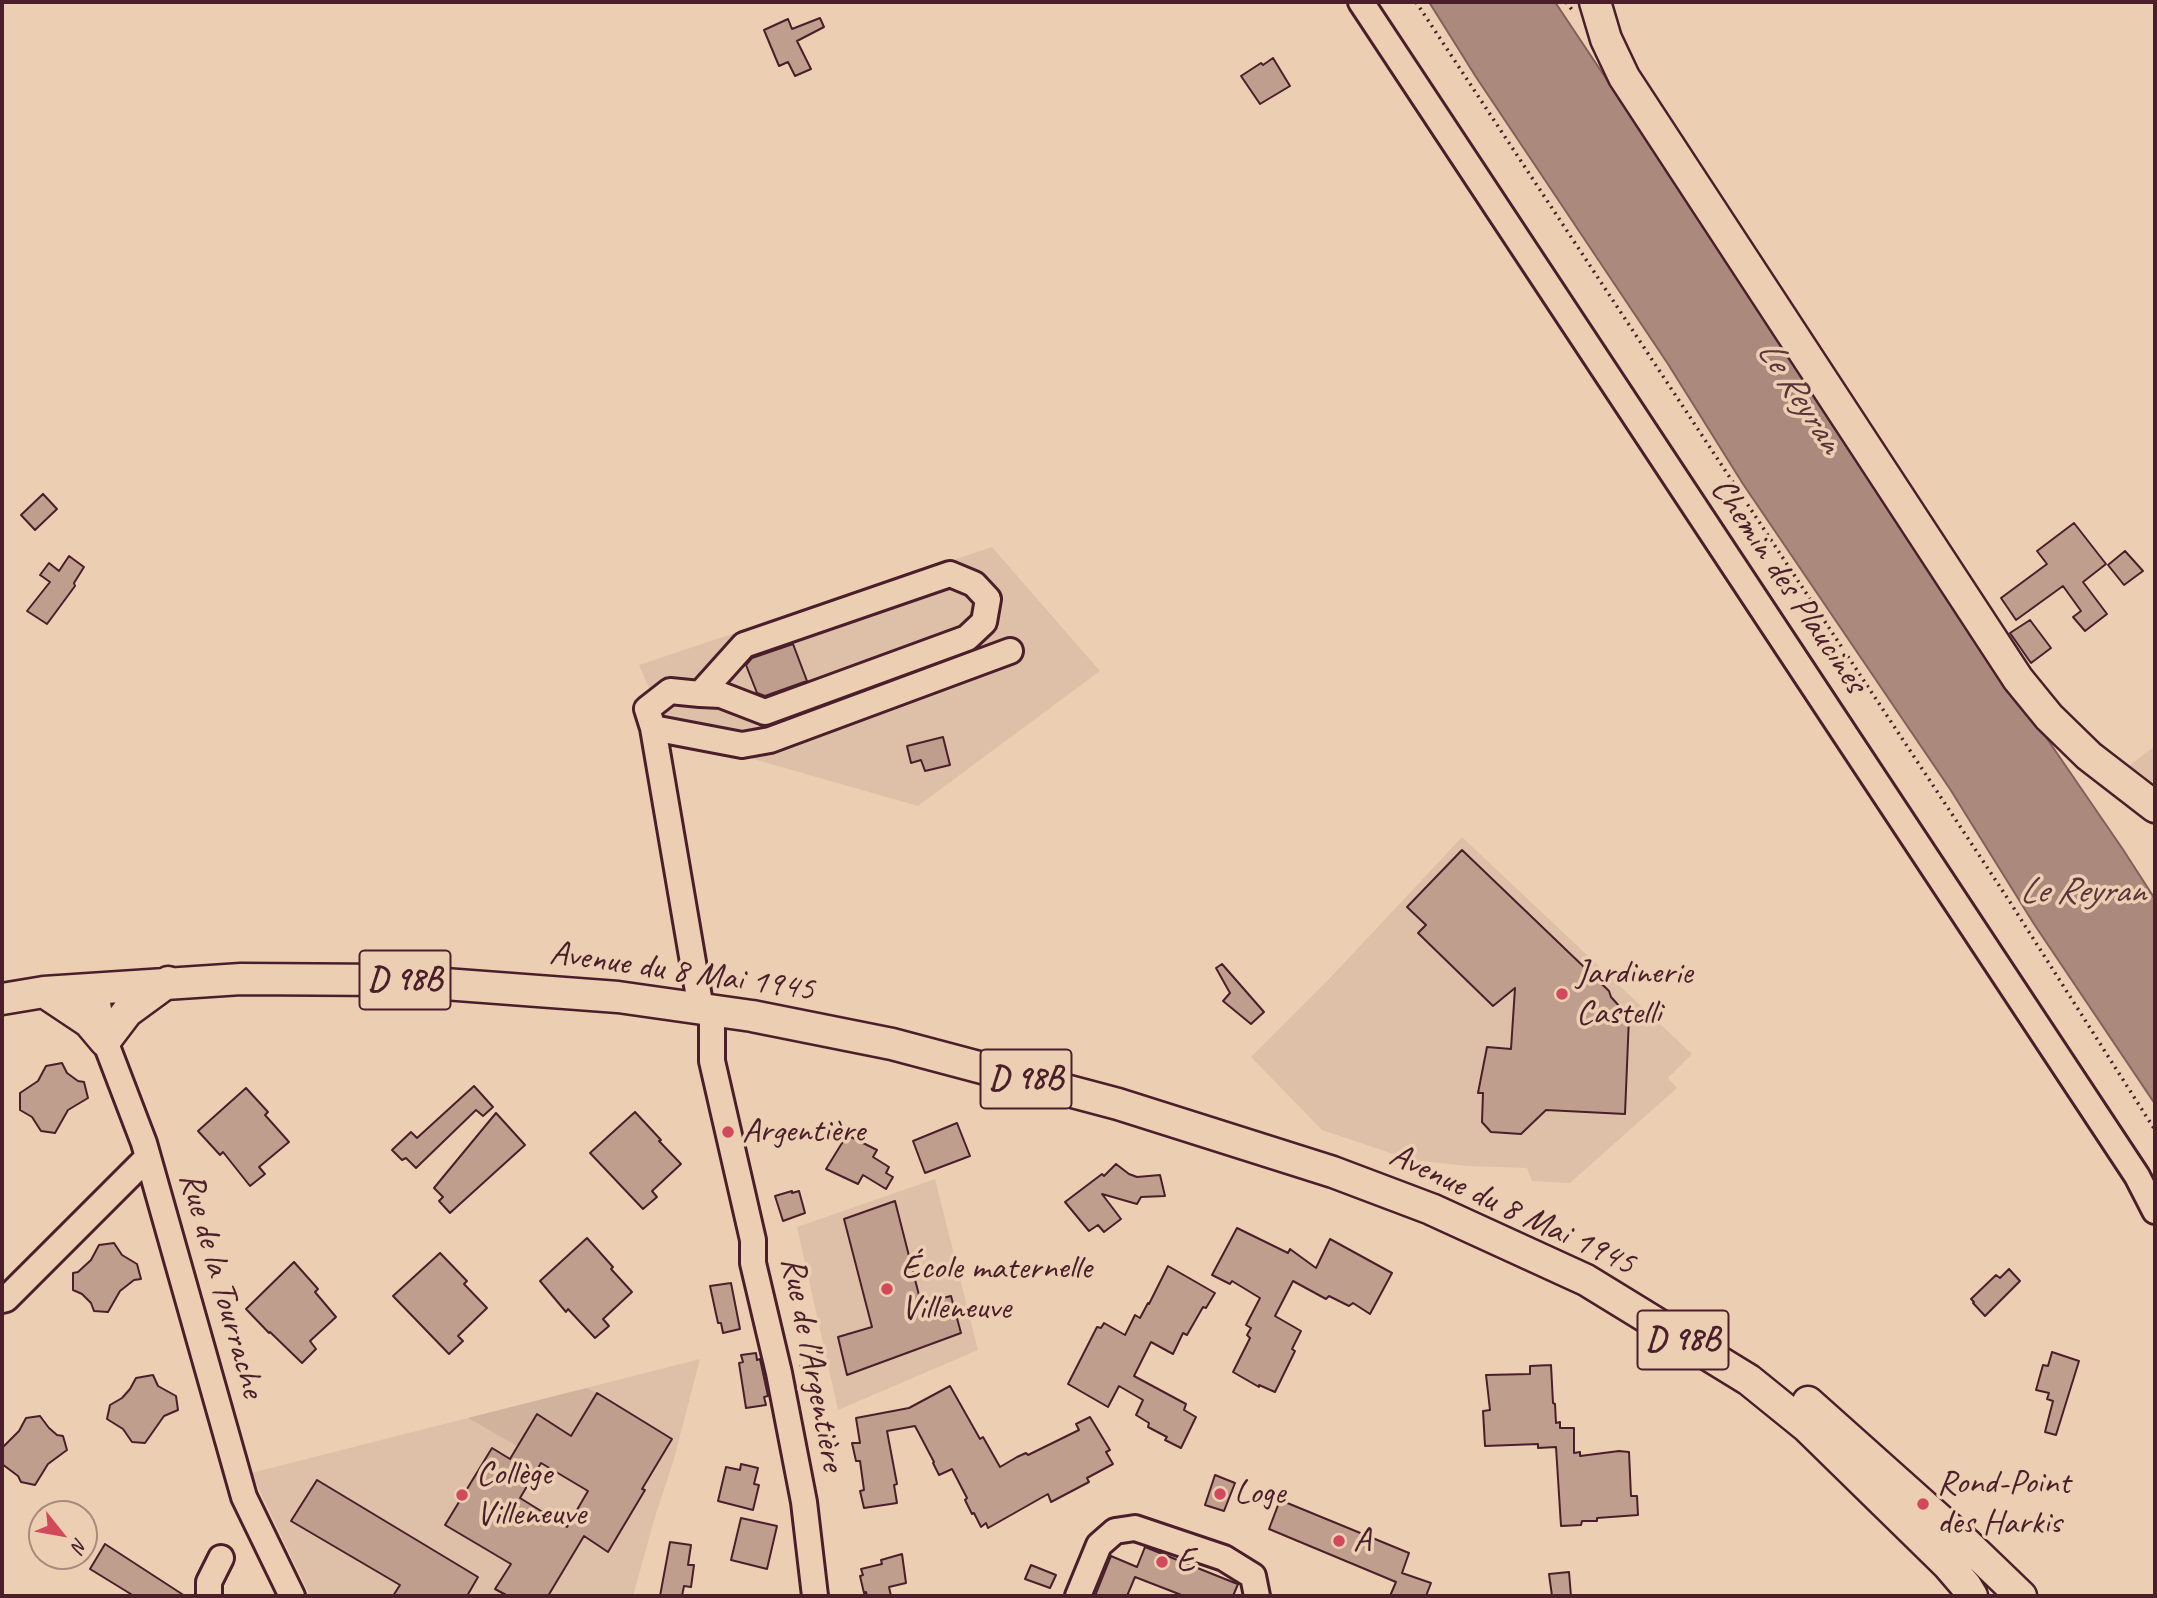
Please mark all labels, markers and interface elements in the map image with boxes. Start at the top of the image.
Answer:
water label: Le Reyran [1746,332,1852,462]
street label: Chemin des Plaucines [1701,470,1875,702]
water label: Le Reyran [2019,870,2145,914]
street label: Avenue du 8 Mai 1945 [547,933,817,1011]
road number: D 98B [360,950,450,1010]
place label: Jardinerie Castelli [1576,953,1692,1035]
marker: Jardinerie Castelli [1554,986,1570,1002]
road number: D 98B [981,1050,1072,1108]
place label: Argentière [742,1111,865,1153]
marker: Argentière [720,1124,736,1140]
street label: Avenue du 8 Mai 1945 [1382,1135,1642,1285]
street label: Rue de la Tourrache [169,1168,273,1402]
place label: École maternelle Villeneuve [901,1248,1092,1330]
street label: Rue de l'Argentière [771,1253,853,1475]
marker: École maternelle Villeneuve [879,1281,895,1297]
road number: D 98B [1638,1310,1728,1370]
place label: Collège Villeneuve [476,1454,586,1536]
place label: Rond-Point des Harkis [1937,1463,2070,1545]
place label: Loge [1234,1473,1285,1515]
marker: Loge [1212,1486,1228,1502]
marker: Collège Villeneuve [454,1487,470,1503]
marker: Rond-Point des Harkis [1915,1496,1931,1512]
north arrow [28,1500,98,1570]
place label: A [1353,1520,1371,1562]
marker: A [1331,1533,1347,1549]
text: N [66,1534,93,1556]
place label: E [1176,1541,1195,1583]
marker: E [1154,1554,1170,1570]

